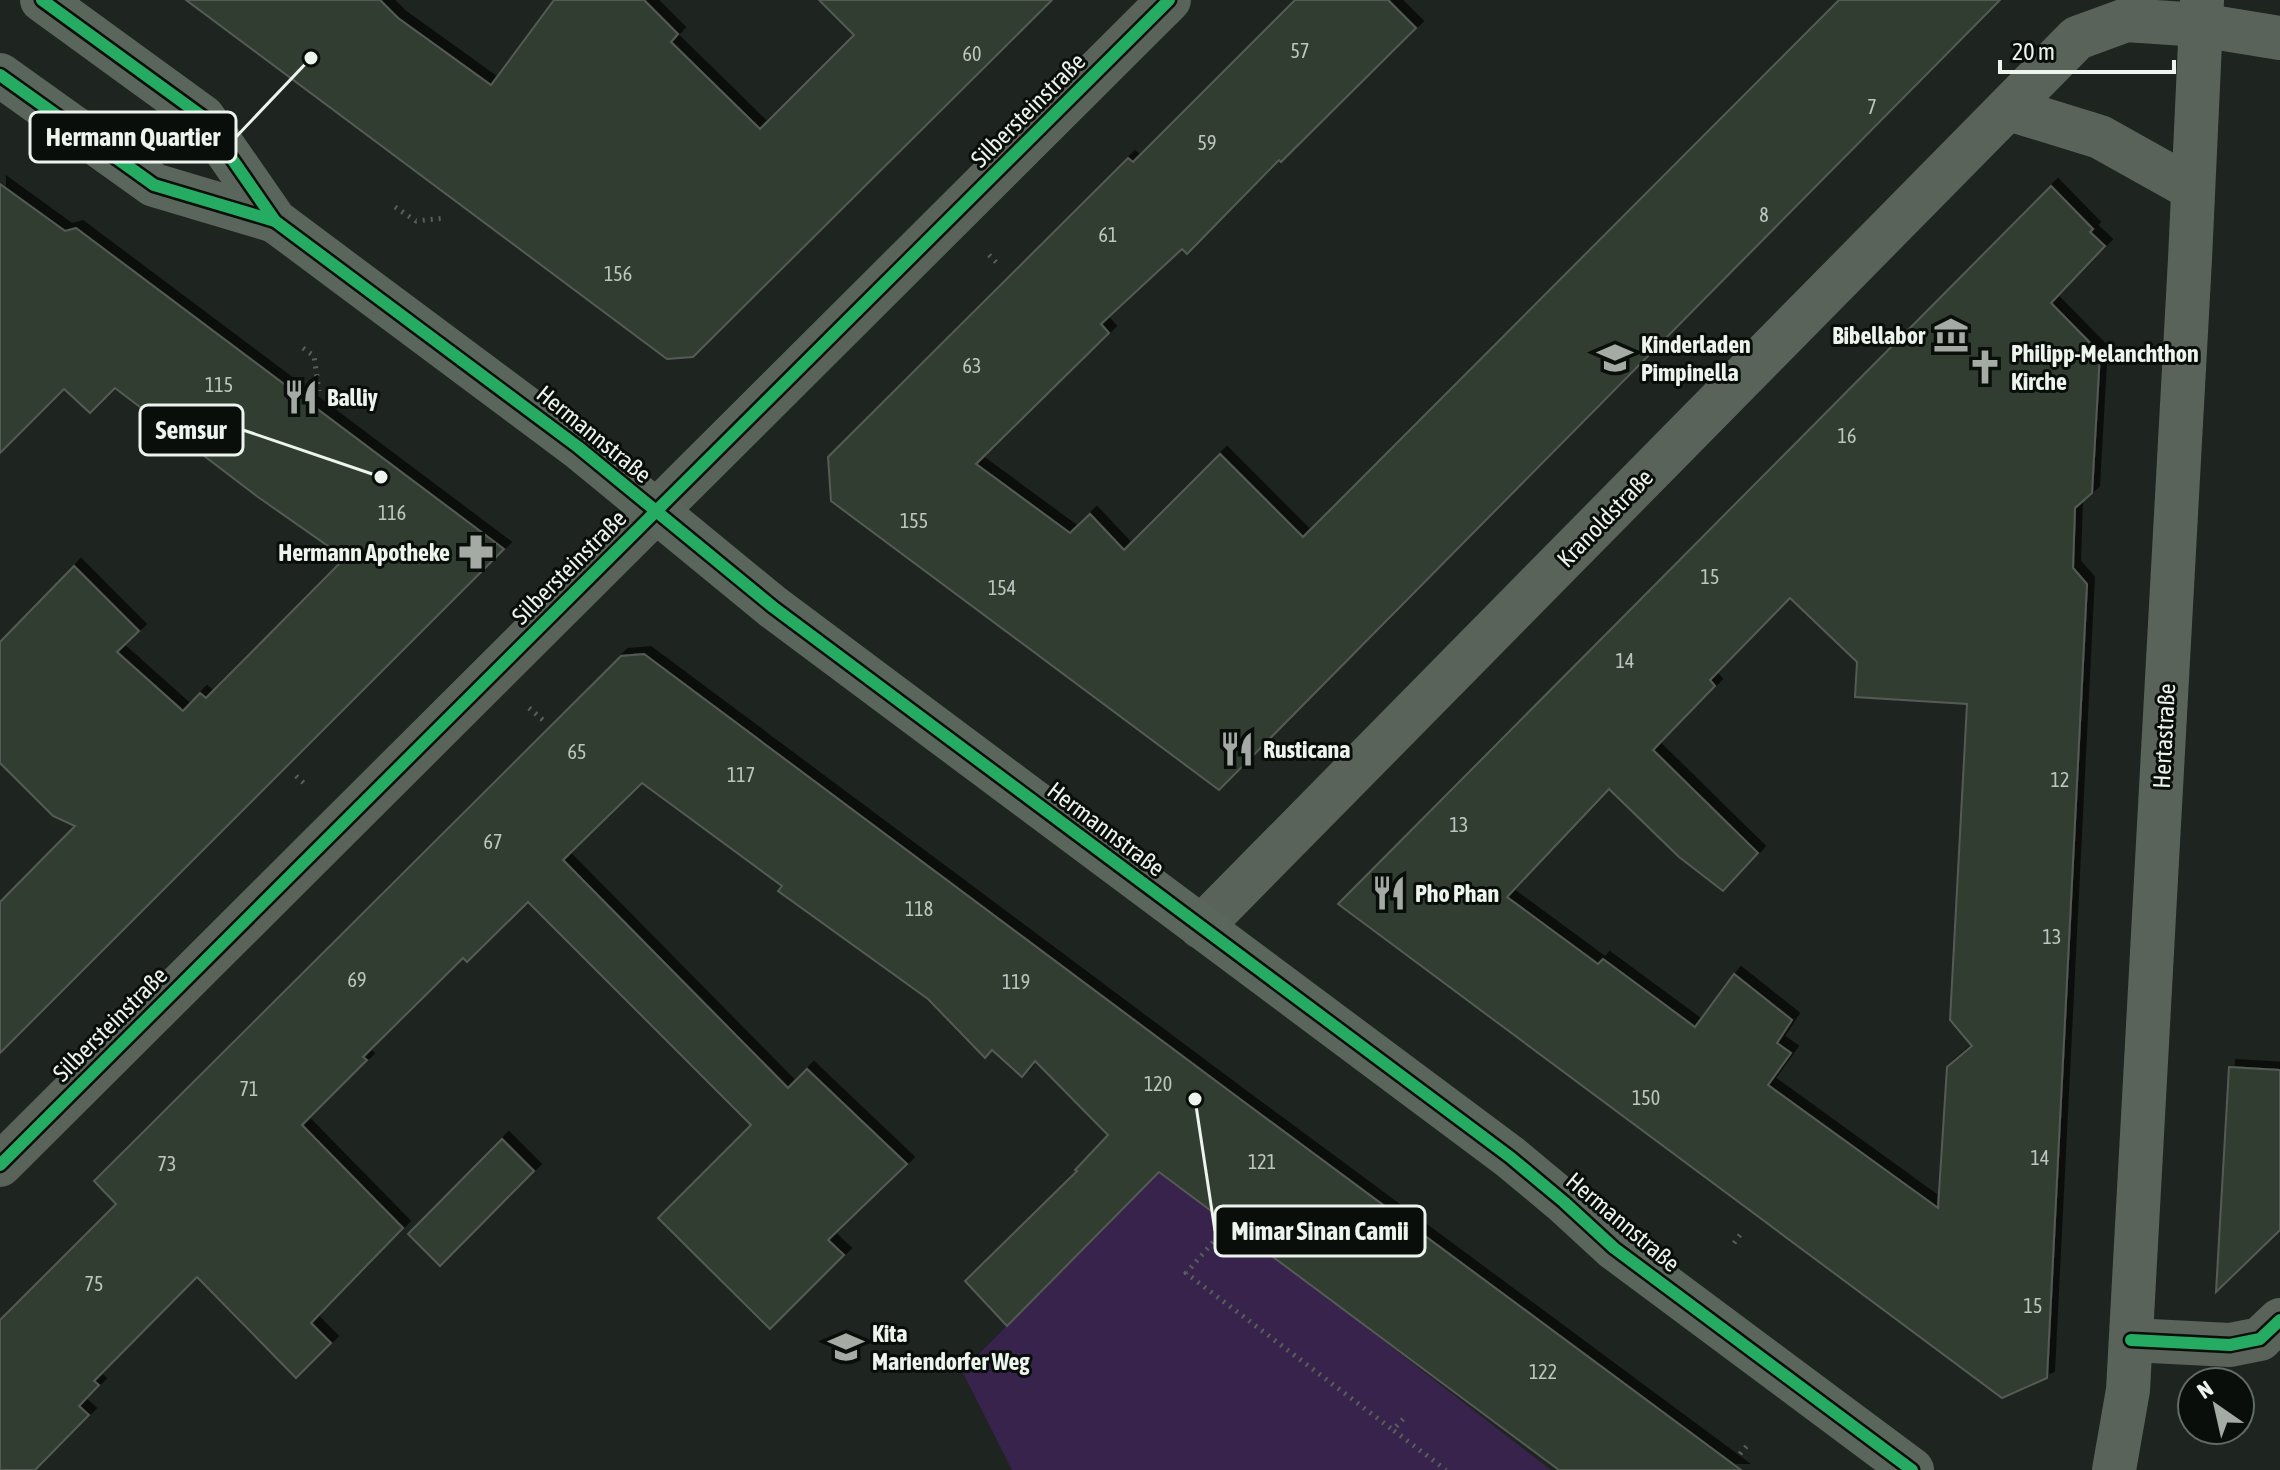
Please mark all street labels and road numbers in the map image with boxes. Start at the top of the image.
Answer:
street label: Silbersteinstraße [965,47,1091,173]
street label: Hermannstraße [532,380,656,488]
street label: Kranoldstraße [1552,464,1658,572]
street label: Silbersteinstraße [506,504,632,630]
street label: Hertastraße [2148,683,2180,789]
street label: Hermannstraße [1042,776,1170,882]
street label: Silbersteinstraße [47,961,173,1087]
street label: Hermannstraße [1561,1167,1685,1277]

